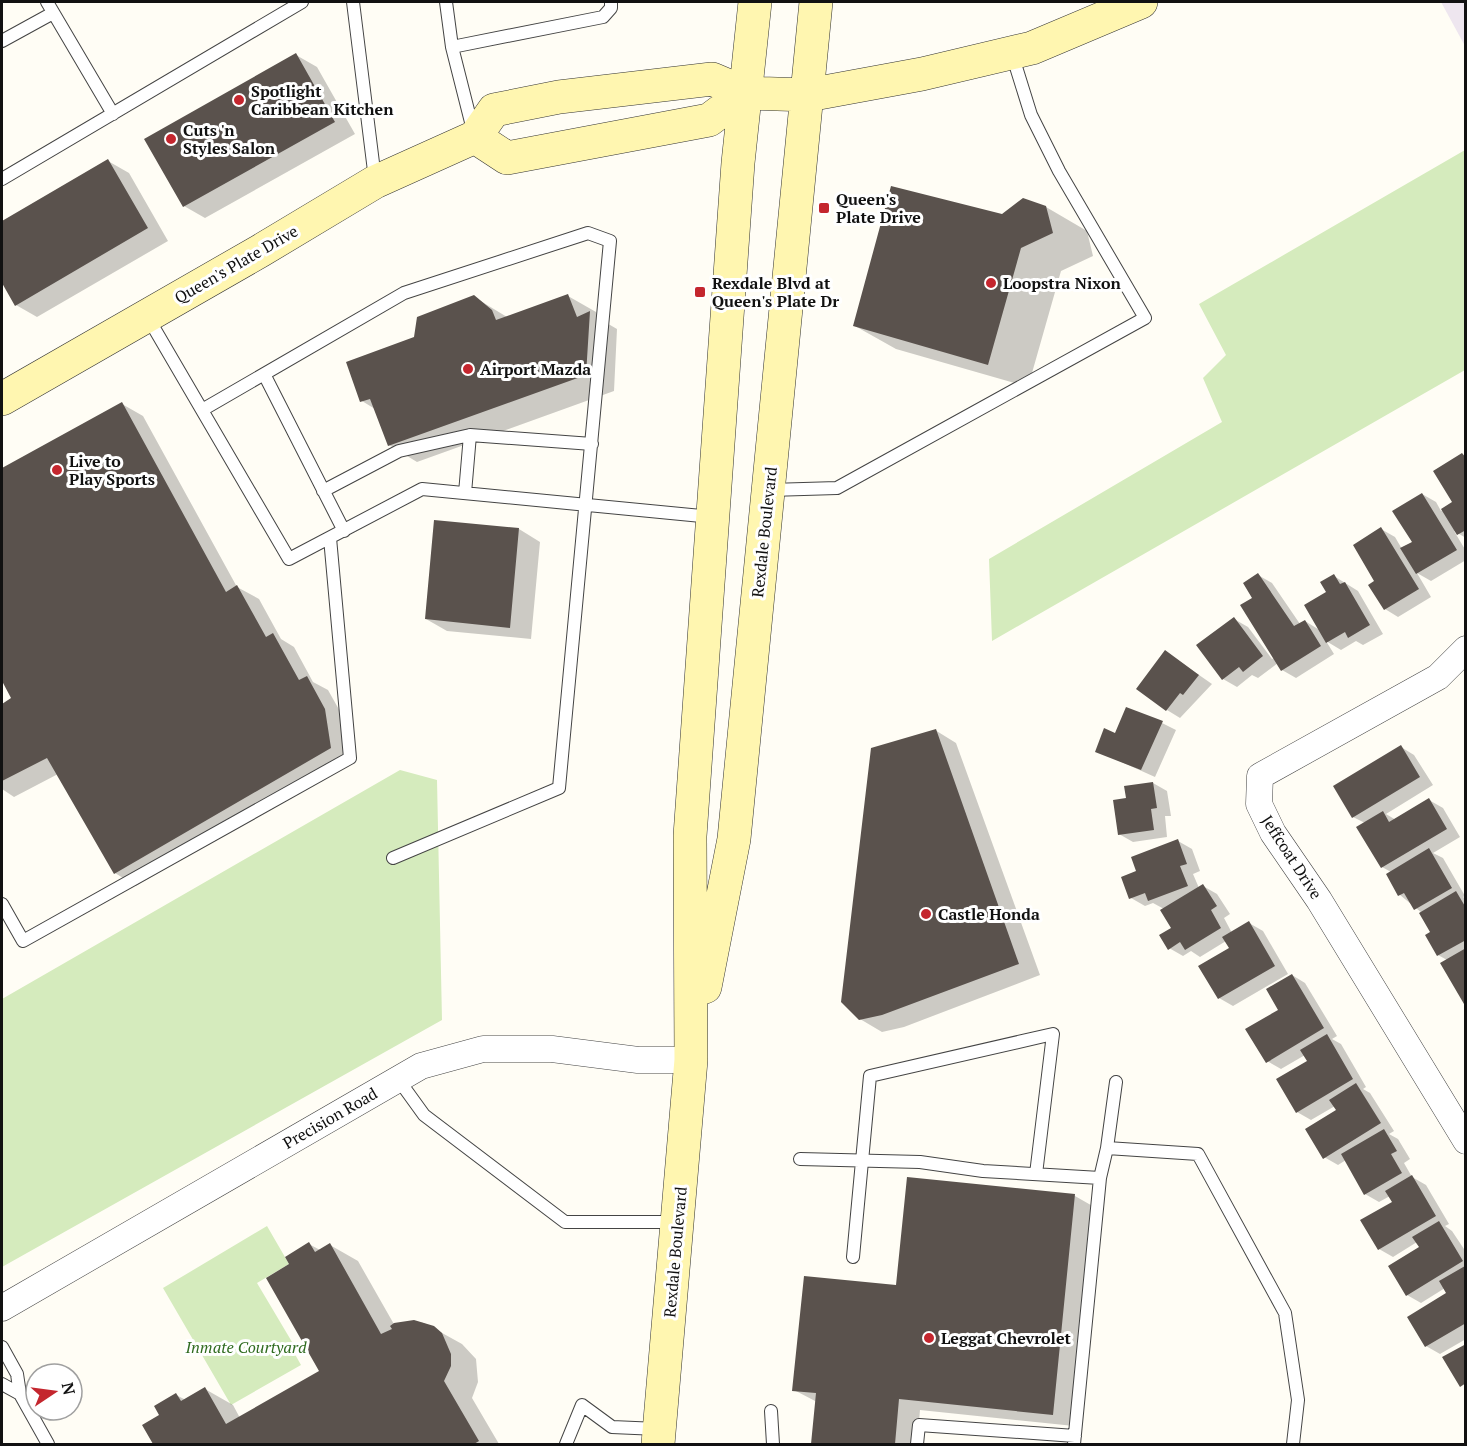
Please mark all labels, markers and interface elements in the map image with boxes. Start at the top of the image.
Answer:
place label: Spotlight Caribbean Kitchen [251,80,394,120]
marker: Spotlight Caribbean Kitchen [232,93,246,107]
place label: Cuts 'n Styles Salon [183,119,276,159]
marker: Cuts 'n Styles Salon [164,132,178,146]
place label: Queen's Plate Drive [836,188,921,228]
marker: Queen's Plate Drive [817,201,831,215]
street label: Queen's Plate Drive [170,220,302,308]
place label: Rexdale Blvd at Queen's Plate Dr [712,272,839,312]
place label: Loopstra Nixon [1003,272,1121,294]
marker: Loopstra Nixon [984,276,998,290]
marker: Rexdale Blvd at Queen's Plate Dr [693,285,707,299]
place label: Airport Mazda [480,358,591,380]
marker: Airport Mazda [461,362,475,376]
place label: Live to Play Sports [69,450,155,490]
marker: Live to Play Sports [50,463,64,477]
street label: Rexdale Boulevard [746,465,782,598]
street label: Jeffcoat Drive [1257,811,1327,903]
place label: Castle Honda [938,903,1040,925]
marker: Castle Honda [919,907,933,921]
street label: Precision Road [279,1082,381,1154]
street label: Rexdale Boulevard [658,1186,692,1318]
place label: Leggat Chevrolet [941,1327,1072,1349]
marker: Leggat Chevrolet [922,1331,936,1345]
park label: Inmate Courtyard [185,1336,307,1358]
north arrow [24,1362,84,1422]
text: N [57,1380,81,1397]

